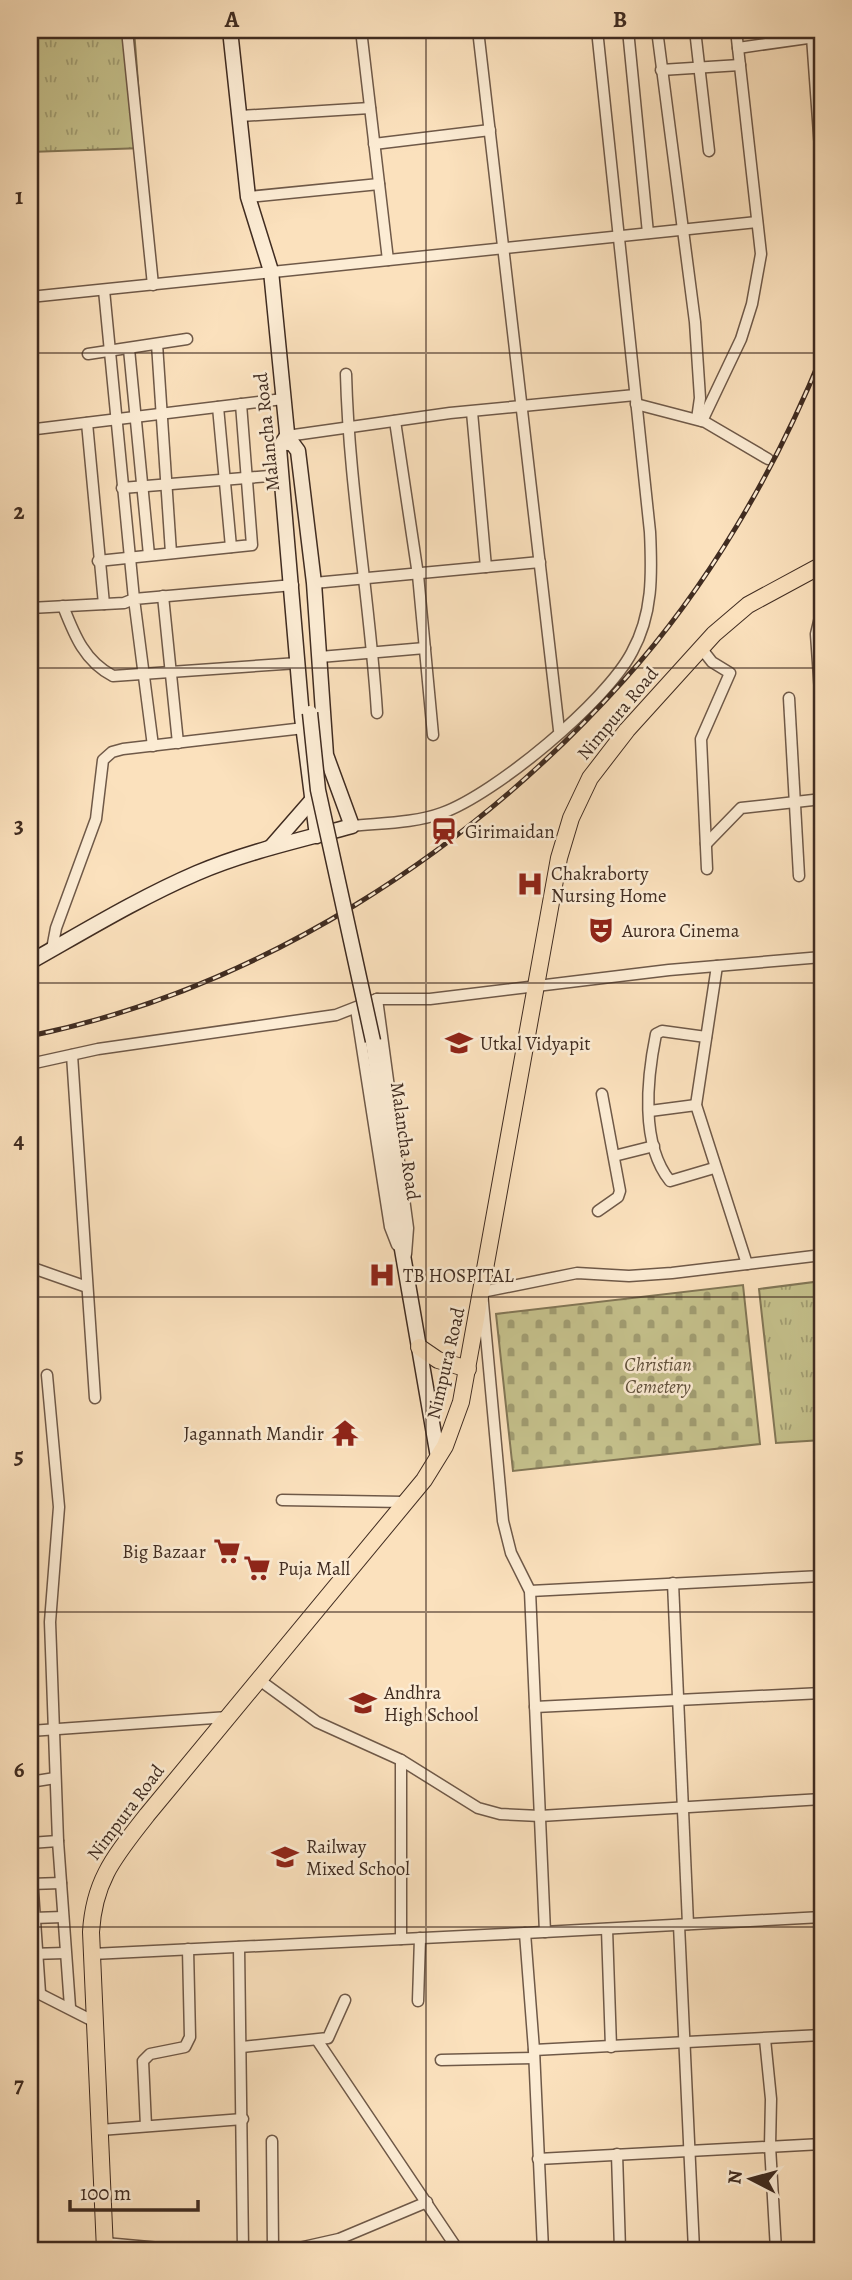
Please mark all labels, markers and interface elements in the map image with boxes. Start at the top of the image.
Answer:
text: A [224,4,240,35]
text: B [613,4,627,35]
text: 1 [15,181,23,212]
street label: Malancha Road [248,371,286,492]
text: 2 [13,496,25,527]
street label: Nimpura Road [571,661,665,766]
text: 3 [14,810,24,841]
station icon: Girimaidan [429,816,459,846]
place label: Girimaidan [465,819,555,845]
place label: Chakraborty Nursing Home [551,861,667,909]
hospital icon: Chakraborty Nursing Home [515,869,545,899]
theatre icon: Aurora Cinema [586,915,616,945]
place label: Aurora Cinema [621,918,740,944]
school or university icon: Utkal Vidyapit [444,1028,474,1058]
place label: Utkal Vidyapit [480,1031,591,1057]
street label: Malancha Road [384,1080,426,1203]
text: 4 [14,1125,25,1156]
hospital icon: TB HOSPITAL [367,1260,397,1290]
place label: TB HOSPITAL [403,1263,514,1289]
street label: Nimpura Road [420,1304,472,1422]
park label: Christian Cemetery [624,1352,692,1400]
temple icon: Jagannath Mandir [330,1418,360,1448]
place label: Jagannath Mandir [184,1421,324,1447]
text: 5 [14,1440,24,1471]
supermarket icon: Big Bazaar [212,1536,242,1566]
place label: Big Bazaar [122,1539,206,1565]
supermarket icon: Puja Mall [242,1553,272,1583]
place label: Puja Mall [278,1556,351,1582]
place label: Andhra High School [383,1680,479,1728]
school or university icon: Andhra High School [348,1688,378,1718]
text: 6 [14,1754,25,1785]
street label: Nimpura Road [81,1759,171,1866]
place label: Railway Mixed School [306,1834,410,1882]
school or university icon: Railway Mixed School [270,1842,300,1872]
text: 7 [14,2069,24,2100]
north arrow [716,2144,786,2214]
scale bar [70,2168,198,2212]
text: N [721,2169,749,2186]
text: 100 m [80,2179,131,2207]

